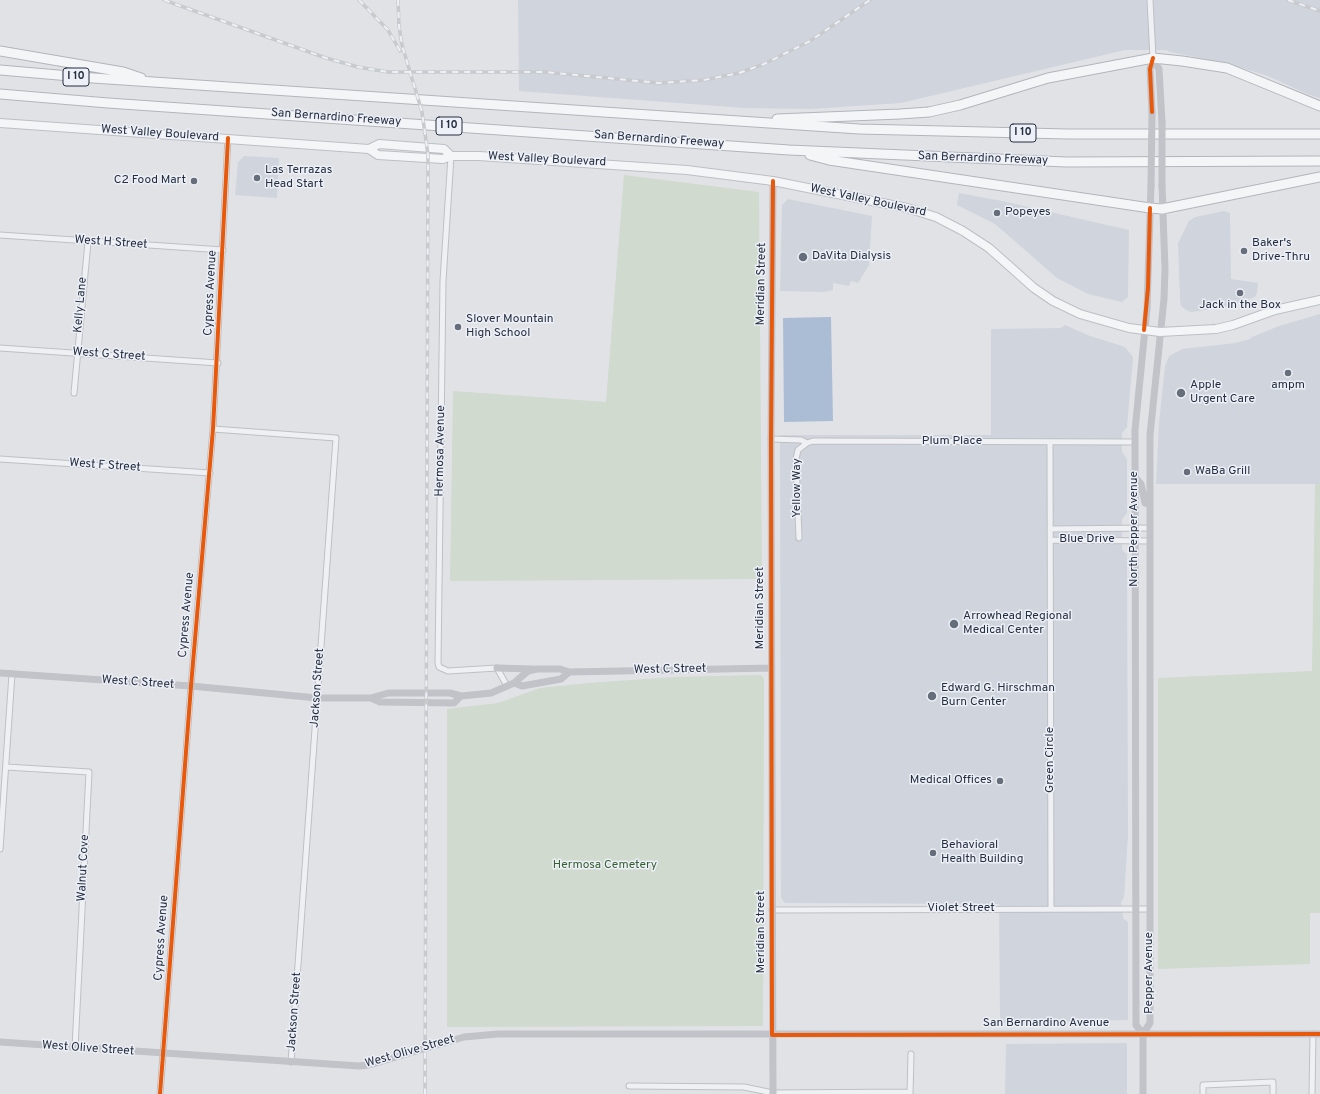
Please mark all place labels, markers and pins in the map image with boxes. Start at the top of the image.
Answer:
place label: Las Terrazas Head Start [265,164,332,192]
marker: Las Terrazas Head Start [252,173,262,183]
place label: C2 Food Mart [114,174,186,188]
marker: C2 Food Mart [189,176,199,186]
place label: Popeyes [1005,206,1051,220]
marker: Popeyes [992,208,1002,218]
place label: Baker's Drive-Thru [1252,237,1310,265]
marker: Baker's Drive-Thru [1239,246,1249,256]
place label: DaVita Dialysis [812,250,891,264]
marker: DaVita Dialysis [797,251,809,263]
marker: Jack in the Box [1235,288,1245,298]
place label: Jack in the Box [1199,299,1281,313]
place label: Slover Mountain High School [466,313,553,341]
marker: Slover Mountain High School [453,322,463,332]
marker: ampm [1283,368,1293,378]
place label: Apple Urgent Care [1190,379,1255,407]
place label: ampm [1271,379,1305,393]
marker: Apple Urgent Care [1175,387,1187,399]
place label: WaBa Grill [1195,465,1250,479]
marker: WaBa Grill [1182,467,1192,477]
place label: Arrowhead Regional Medical Center [963,610,1072,638]
marker: Arrowhead Regional Medical Center [948,618,960,630]
place label: Edward G. Hirschman Burn Center [941,682,1055,710]
marker: Edward G. Hirschman Burn Center [926,690,938,702]
place label: Medical Offices [910,774,992,788]
marker: Medical Offices [995,776,1005,786]
place label: Behavioral Health Building [941,839,1023,867]
marker: Behavioral Health Building [928,848,938,858]

